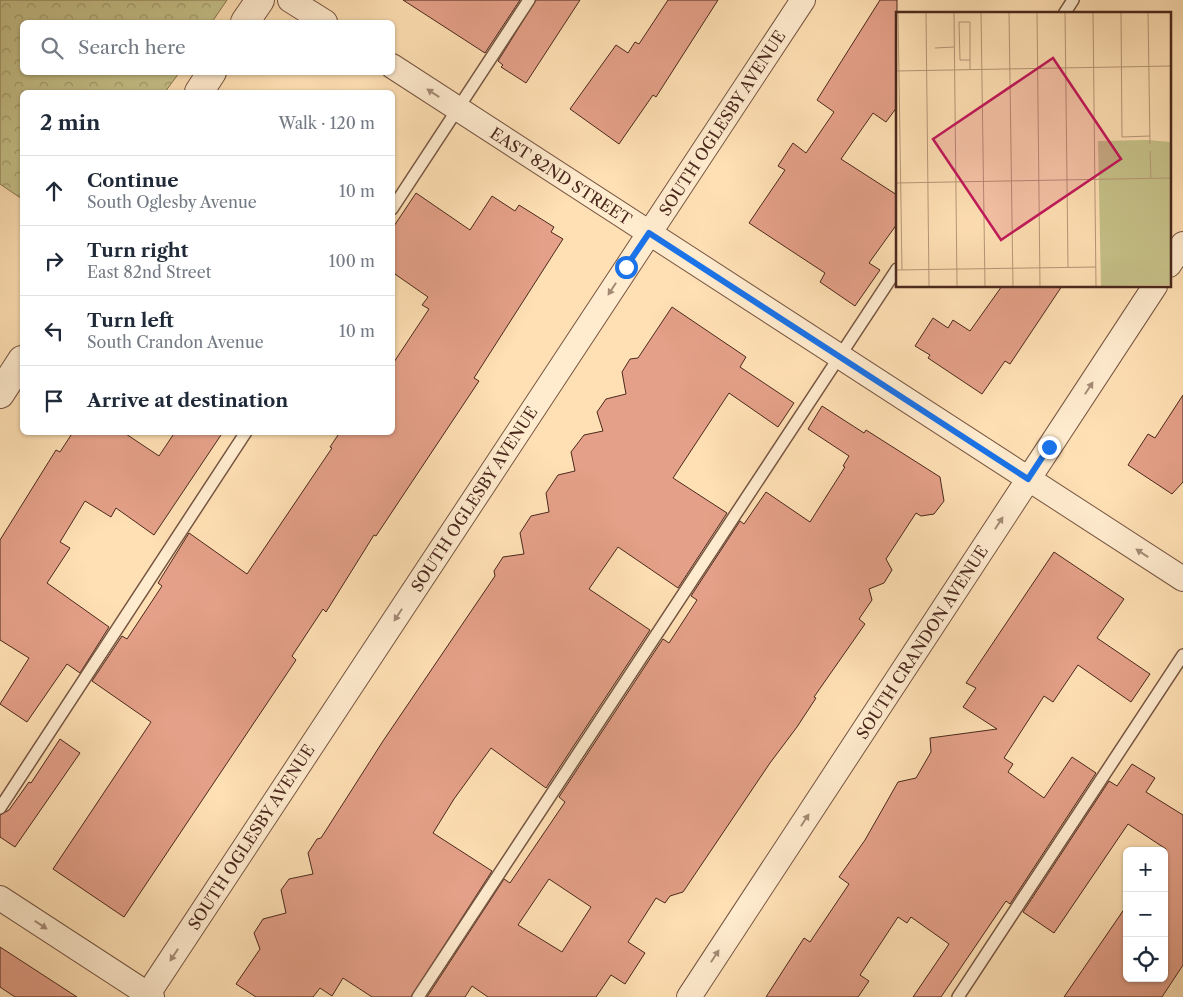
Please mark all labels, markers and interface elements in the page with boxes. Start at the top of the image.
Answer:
inset map [896,12,1170,288]
search box [20,20,395,75]
street label: SOUTH OGLESBY AVENUE [654,26,790,220]
icon: search [38,34,66,62]
text: Search here [78,36,186,59]
one-way arrow [427,88,440,97]
text: 2 min [40,110,100,135]
text: Walk · 120 m [279,113,375,133]
street label: EAST 82ND STREET [486,123,636,229]
text: Continue [87,169,179,192]
icon: ahead [40,177,68,205]
text: 10 m [339,181,375,201]
text: South Oglesby Avenue [87,192,257,212]
text: Turn right [87,239,188,262]
icon: right [40,247,68,275]
text: 100 m [329,251,375,271]
route start [615,256,638,279]
text: East 82nd Street [87,262,211,282]
one-way arrow [607,282,617,296]
text: Turn left [87,309,174,332]
icon: left [40,317,68,345]
text: 10 m [339,321,375,341]
text: South Crandon Avenue [87,332,264,352]
one-way arrow [1084,381,1093,394]
icon: arrive [40,387,68,415]
text: Arrive at destination [87,389,288,412]
street label: SOUTH OGLESBY AVENUE [406,402,542,596]
route end [1038,436,1061,459]
one-way arrow [994,517,1004,530]
street label: SOUTH CRANDON AVENUE [852,541,992,743]
one-way arrow [1135,548,1149,558]
one-way arrow [393,608,403,621]
street label: SOUTH OGLESBY AVENUE [183,740,319,934]
one-way arrow [800,814,809,827]
map controls [1123,847,1168,982]
button: + [1123,847,1168,892]
button: − [1123,892,1168,937]
one-way arrow [34,920,48,929]
button: locate [1123,937,1168,982]
one-way arrow [169,948,178,962]
one-way arrow [711,950,720,963]

